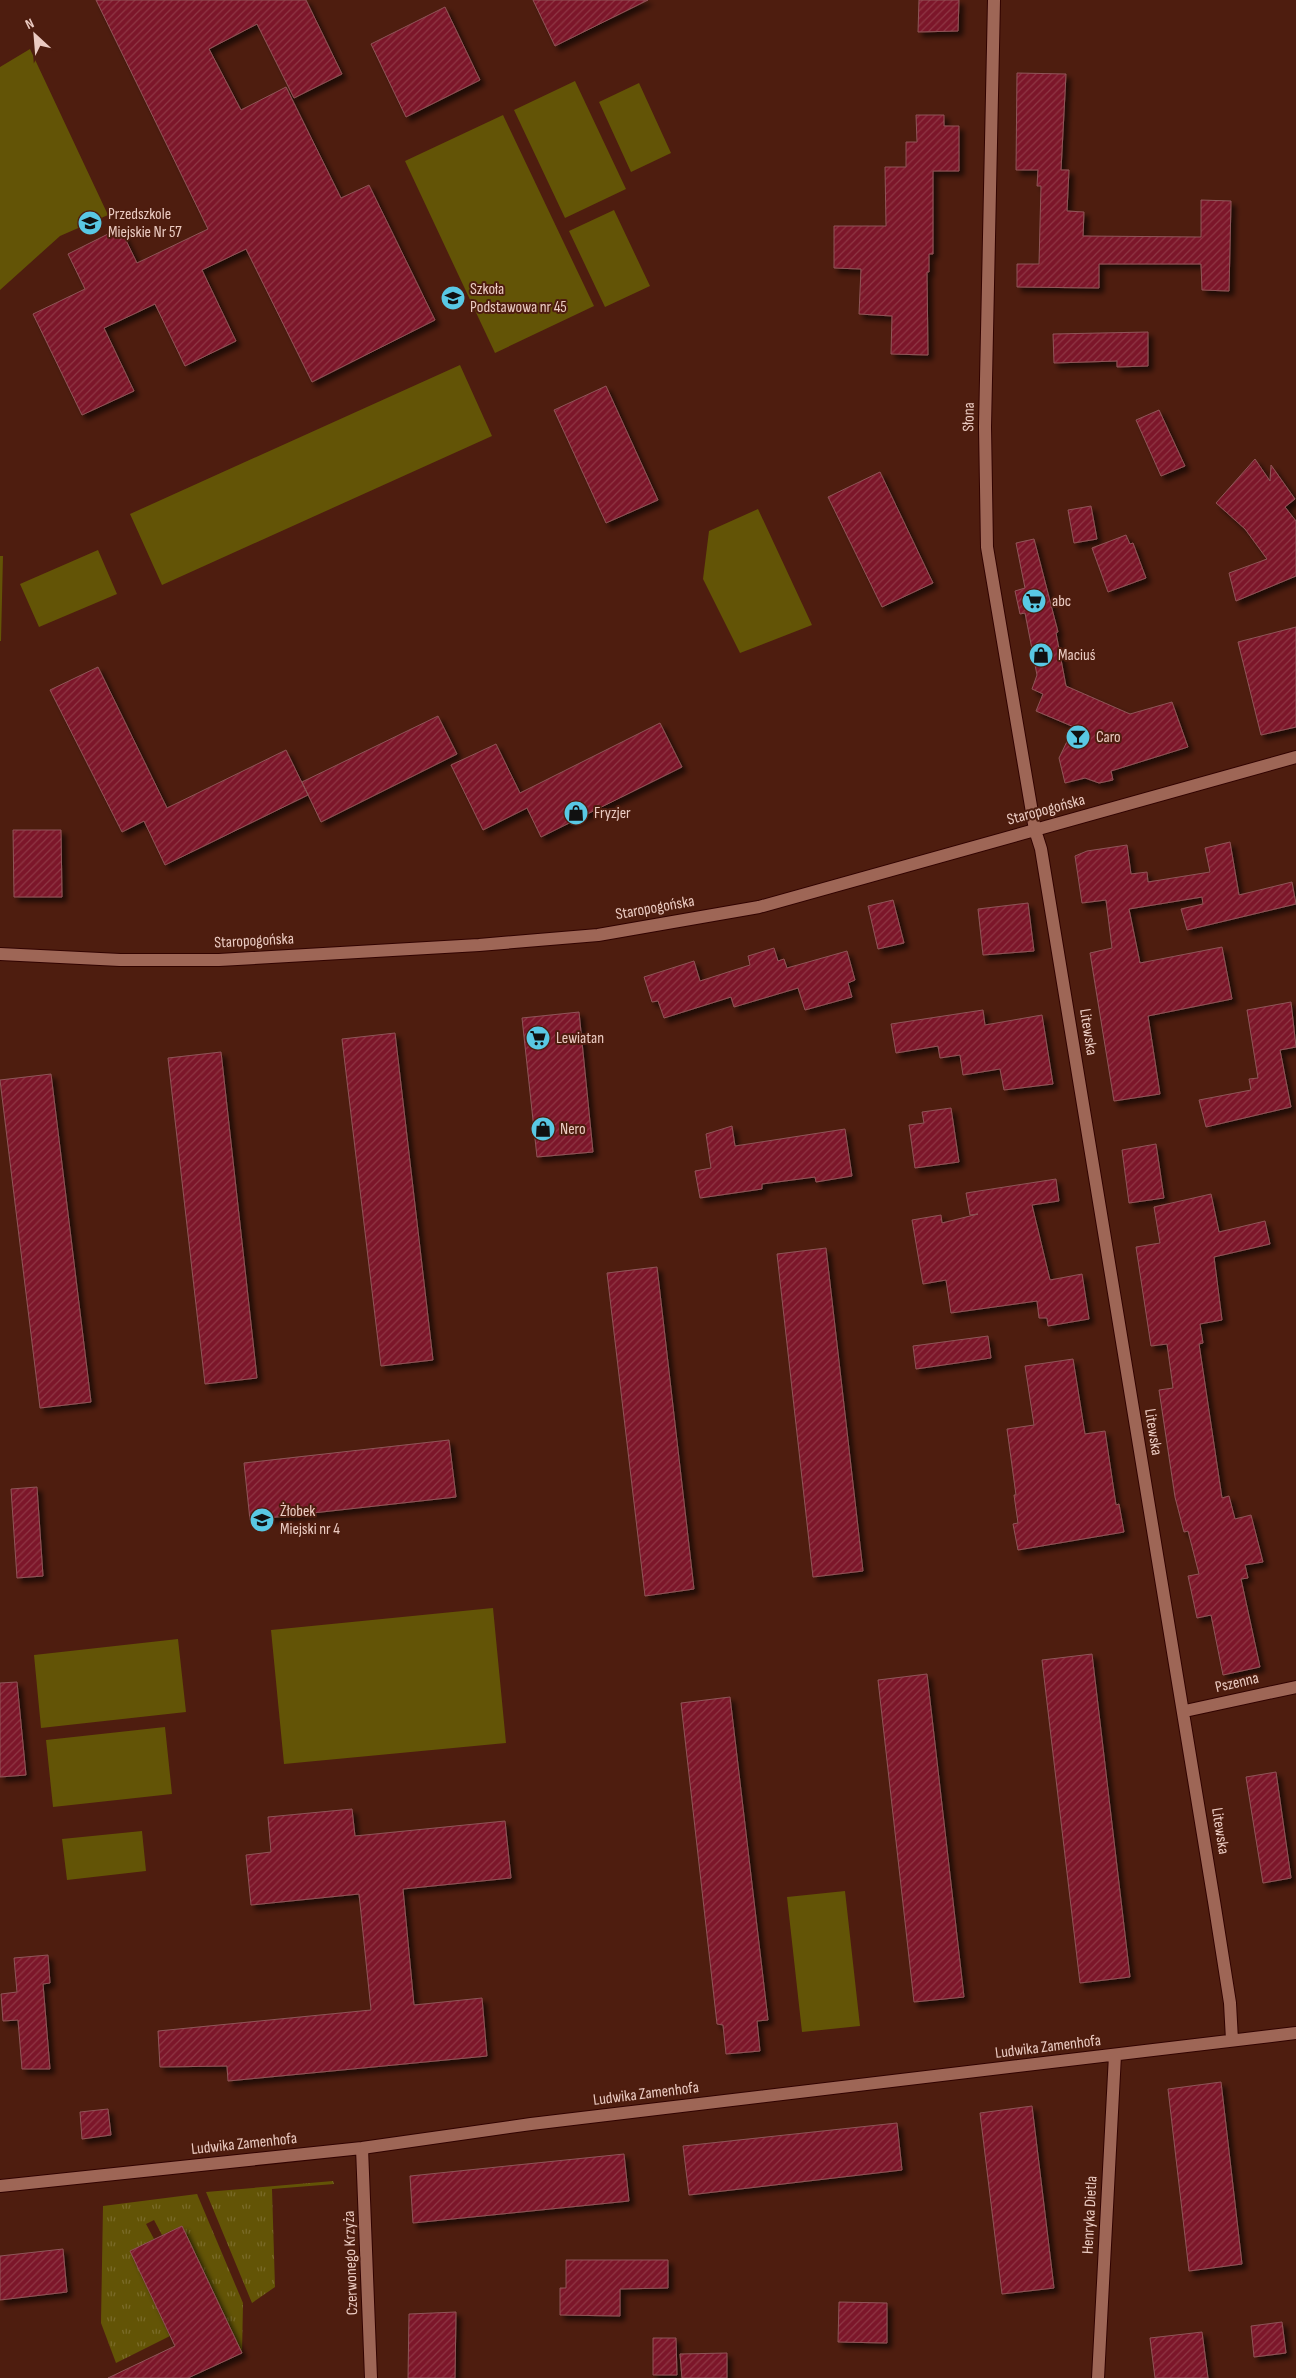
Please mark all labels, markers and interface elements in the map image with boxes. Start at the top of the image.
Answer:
north arrow [10,10,60,60]
text: N [22,14,37,33]
place label: Przedszkole Miejskie Nr 57 [108,205,182,242]
school or university icon: Przedszkole Miejskie Nr 57 [77,210,103,236]
place label: Szkoła Podstawowa nr 45 [470,280,567,317]
school or university icon: Szkoła Podstawowa nr 45 [440,285,466,311]
street label: Słona [959,402,979,432]
supermarket icon: abc [1021,588,1047,614]
place label: abc [1052,592,1071,611]
shop icon: Maciuś [1028,642,1054,668]
place label: Maciuś [1058,646,1096,665]
bar icon: Caro [1065,724,1091,750]
place label: Caro [1096,728,1121,747]
street label: Staropogońska [1005,790,1087,830]
shop icon: Fryzjer [563,800,589,826]
place label: Fryzjer [594,804,631,823]
street label: Staropogońska [614,892,696,924]
street label: Staropogońska [214,929,294,953]
street label: Litewska [1075,1007,1101,1057]
supermarket icon: Lewiatan [525,1025,551,1051]
place label: Lewiatan [556,1029,604,1048]
shop icon: Nero [530,1116,556,1142]
place label: Nero [560,1120,586,1139]
street label: Litewska [1140,1407,1166,1457]
place label: Żłobek Miejski nr 4 [280,1502,340,1539]
school or university icon: Żłobek Miejski nr 4 [249,1507,275,1533]
street label: Pszenna [1213,1669,1261,1697]
street label: Litewska [1207,1806,1233,1856]
street label: Ludwika Zamenhofa [994,2031,1102,2063]
street label: Ludwika Zamenhofa [592,2078,700,2110]
street label: Ludwika Zamenhofa [190,2129,298,2159]
street label: Henryka Dietla [1078,2175,1102,2255]
street label: Czerwonego Krzyża [340,2210,362,2316]

